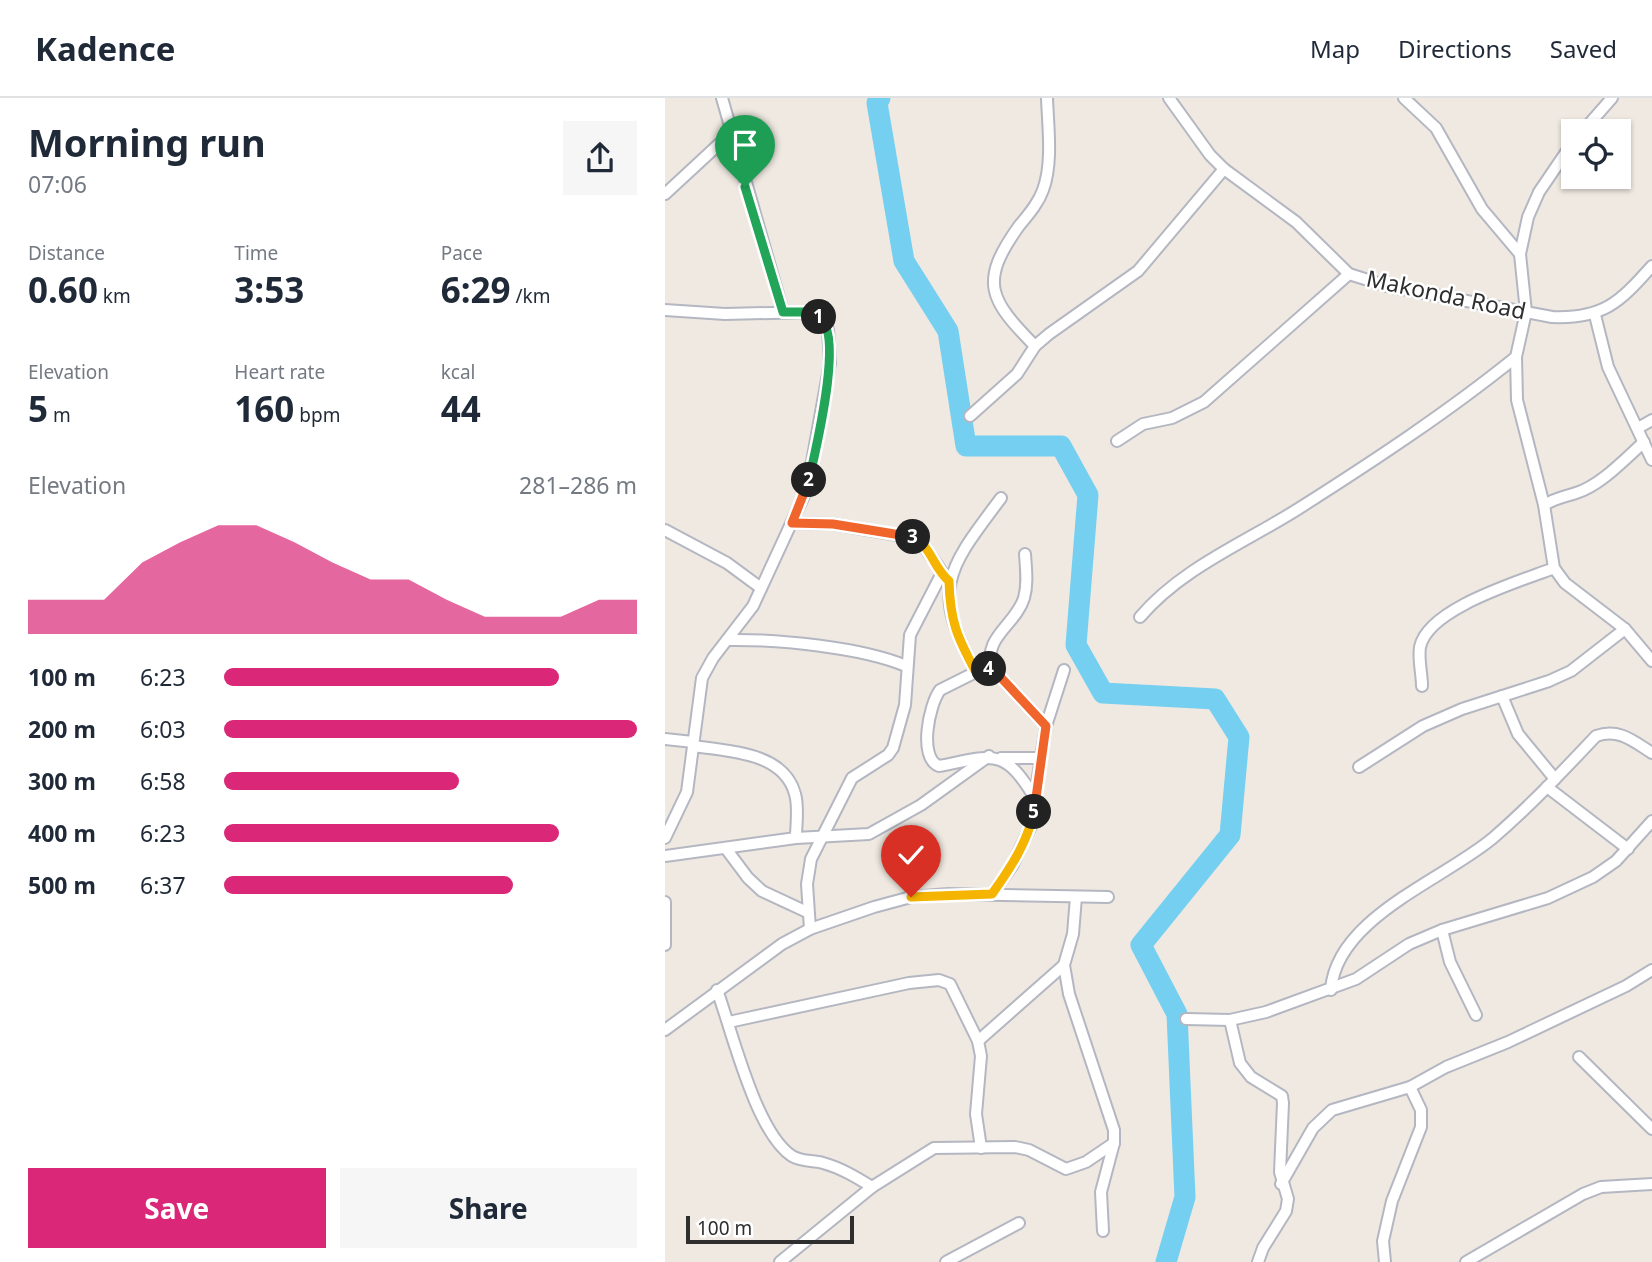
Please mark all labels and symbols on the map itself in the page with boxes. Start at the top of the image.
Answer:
pin [715,115,775,187]
street label: Makonda Road [1363,261,1529,327]
pin: 1 [801,300,837,334]
pin: 2 [792,462,827,498]
pin: 3 [895,520,931,555]
pin: 4 [971,652,1007,686]
pin: 5 [1017,794,1051,830]
pin [881,825,941,897]
scale bar [686,1213,854,1245]

